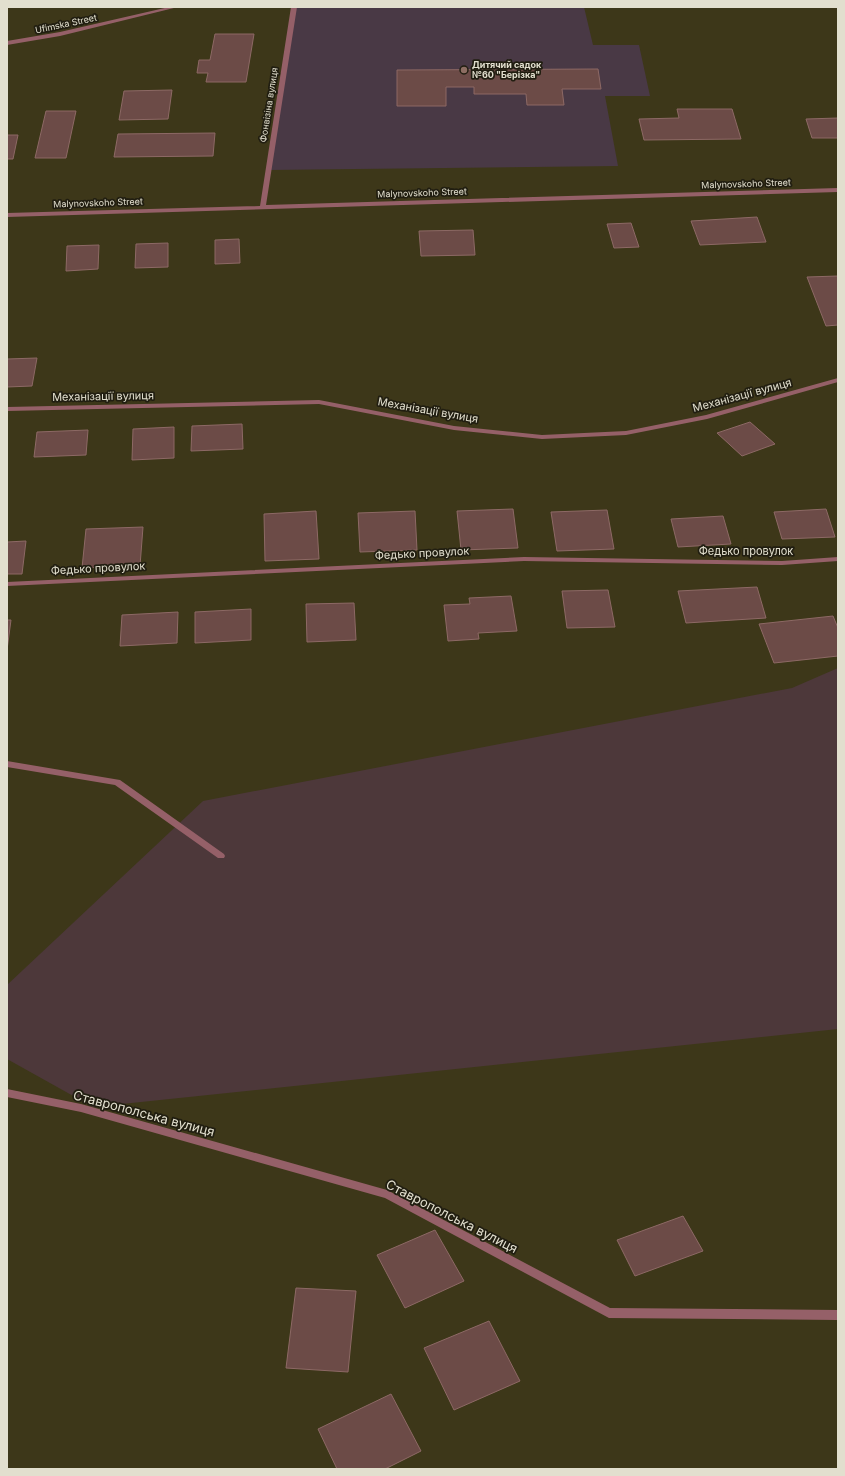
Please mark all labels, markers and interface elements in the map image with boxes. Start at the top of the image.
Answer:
street label: Ufimska Street [34,12,98,35]
place label: Дитячий садок №60 "Берізка" [472,59,542,80]
marker: Дитячий садок №60 "Берізка" [459,65,469,75]
street label: Фонвізіна вулиця [257,67,280,143]
street label: Malynovskoho Street [701,176,791,191]
street label: Malynovskoho Street [377,185,467,200]
street label: Malynovskoho Street [53,195,143,210]
street label: Механізації вулиця [691,375,793,415]
street label: Механізації вулиця [52,388,154,404]
street label: Механізації вулиця [377,394,479,426]
street label: Федько провулок [374,544,470,562]
street label: Федько провулок [699,544,793,558]
street label: Федько провулок [50,559,146,577]
street label: Ставрополська вулиця [72,1086,216,1140]
street label: Ставрополська вулиця [383,1176,521,1256]

